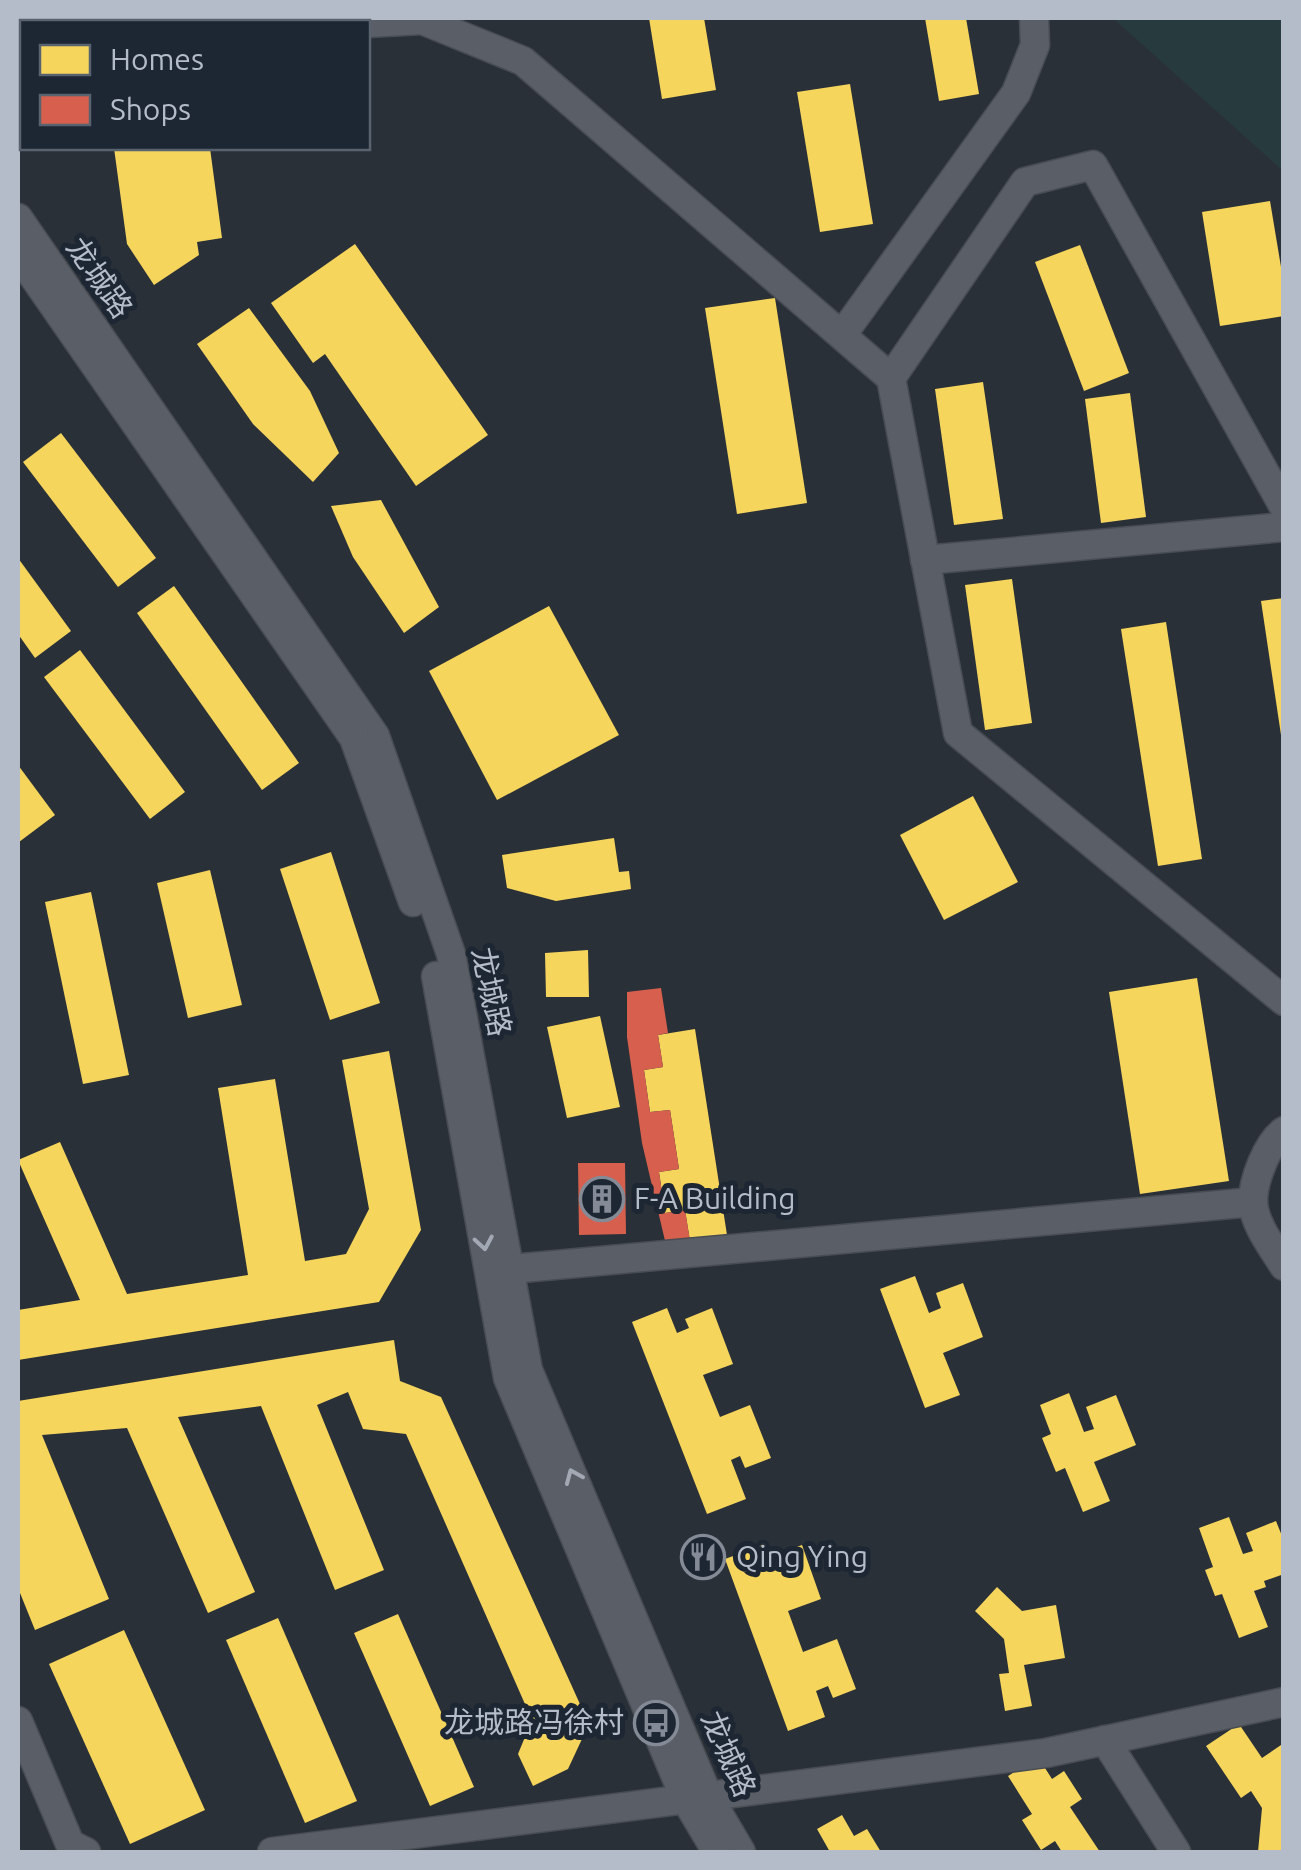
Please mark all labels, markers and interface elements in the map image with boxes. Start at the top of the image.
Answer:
legend [20,20,370,150]
text: Homes [110,42,204,76]
text: Shops [110,92,191,126]
street label: 龙城路 [60,231,140,324]
street label: 龙城路 [466,944,518,1039]
building icon: F-A Building [579,1176,625,1222]
place label: F-A Building [634,1181,795,1215]
one-way arrow [473,1235,494,1251]
one-way arrow [565,1468,585,1486]
restaurant icon: Qing Ying [680,1534,726,1580]
place label: Qing Ying [736,1539,868,1573]
bus stop icon: 龙城路冯徐村 [633,1700,679,1746]
place label: 龙城路冯徐村 [444,1705,624,1739]
street label: 龙城路 [695,1706,763,1802]

